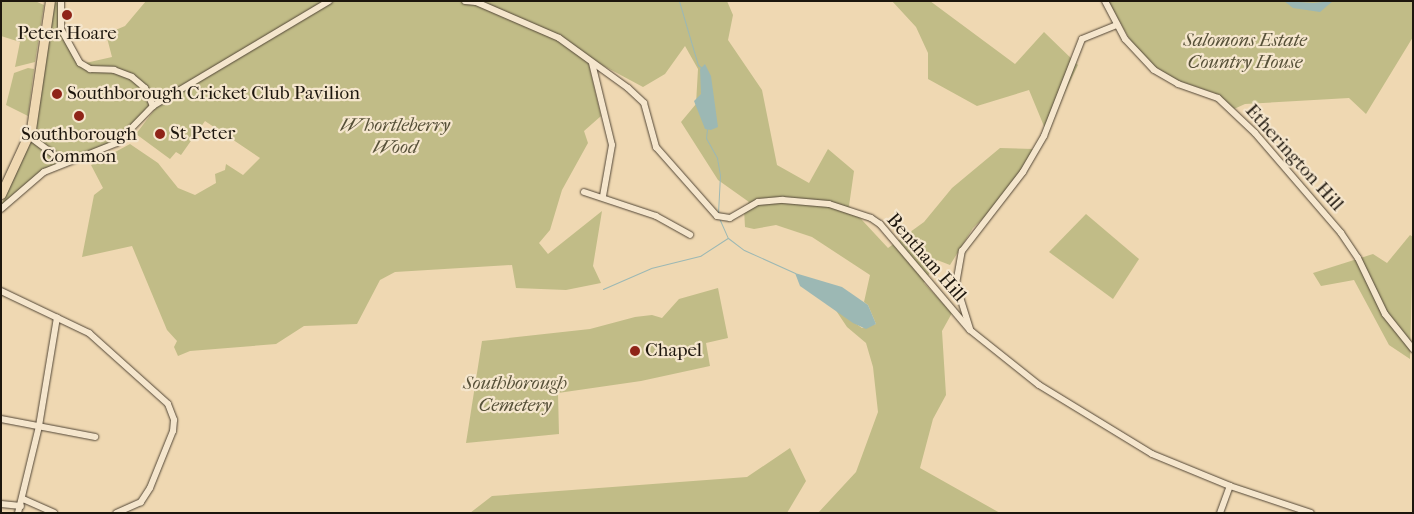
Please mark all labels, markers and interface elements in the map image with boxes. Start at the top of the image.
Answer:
marker: Peter Hoare [61,9,73,21]
place label: Peter Hoare [17,23,117,45]
park label: Salomons Estate Country House [1183,30,1307,74]
place label: Southborough Cricket Club Pavilion [67,83,360,105]
marker: Southborough Cricket Club Pavilion [51,88,63,100]
street label: Etherington Hill [1240,100,1348,216]
marker: Southborough Common [73,110,85,122]
park label: Whortleberry Wood [340,115,450,159]
place label: St Peter [170,123,235,145]
place label: Southborough Common [21,124,137,168]
marker: St Peter [154,128,166,140]
street label: Bentham Hill [881,209,971,307]
place label: Chapel [645,340,702,362]
marker: Chapel [629,345,641,357]
park label: Southborough Cemetery [463,373,567,417]

